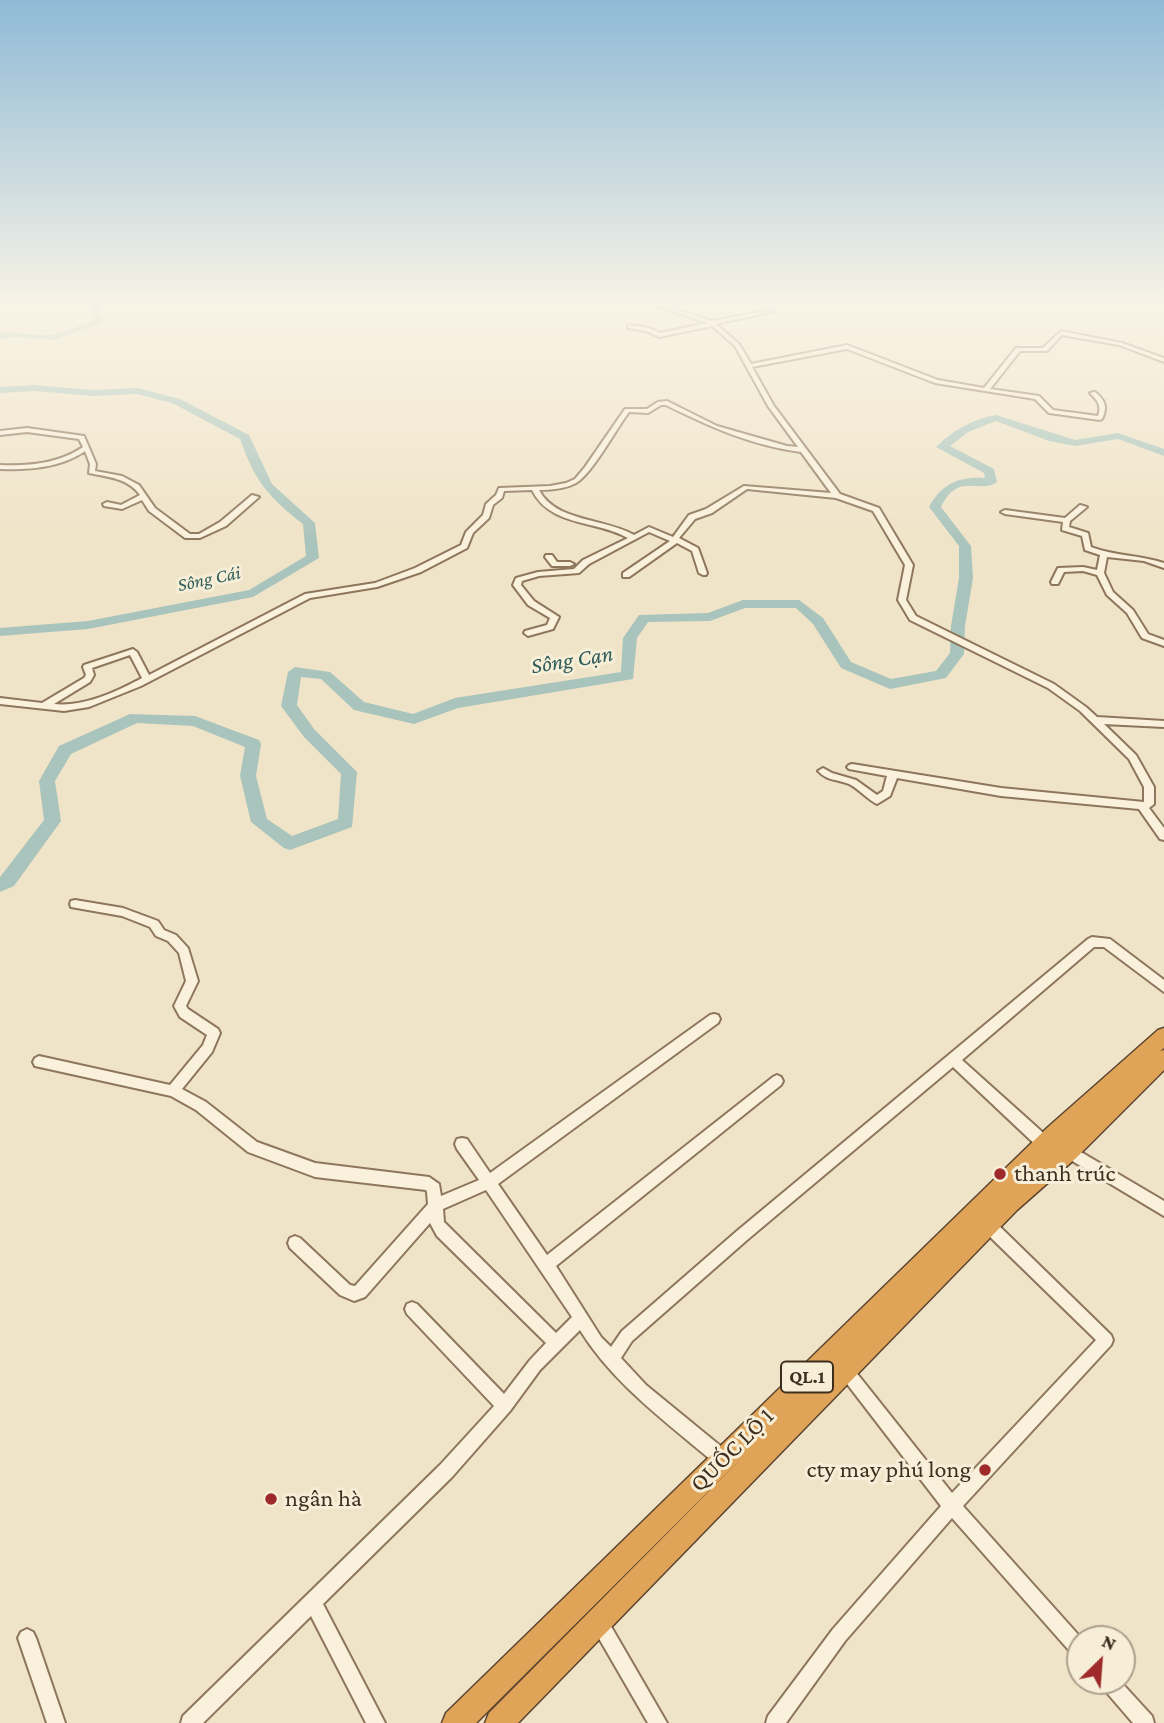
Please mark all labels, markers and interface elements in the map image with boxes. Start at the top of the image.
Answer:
water label: Sông Cái [175,561,243,597]
water label: Sông Cạn [529,640,615,680]
place label: thanh trúc [1014,1160,1115,1188]
marker: thanh trúc [992,1166,1008,1182]
road number: QL.1 [781,1362,833,1392]
street label: QUỐC LỘ 1 [684,1402,780,1498]
place label: cty may phú long [806,1456,971,1484]
marker: cty may phú long [977,1462,993,1478]
place label: ngân hà [285,1485,362,1513]
marker: ngân hà [263,1491,279,1507]
north arrow [1066,1625,1136,1695]
text: N [1099,1630,1120,1655]

